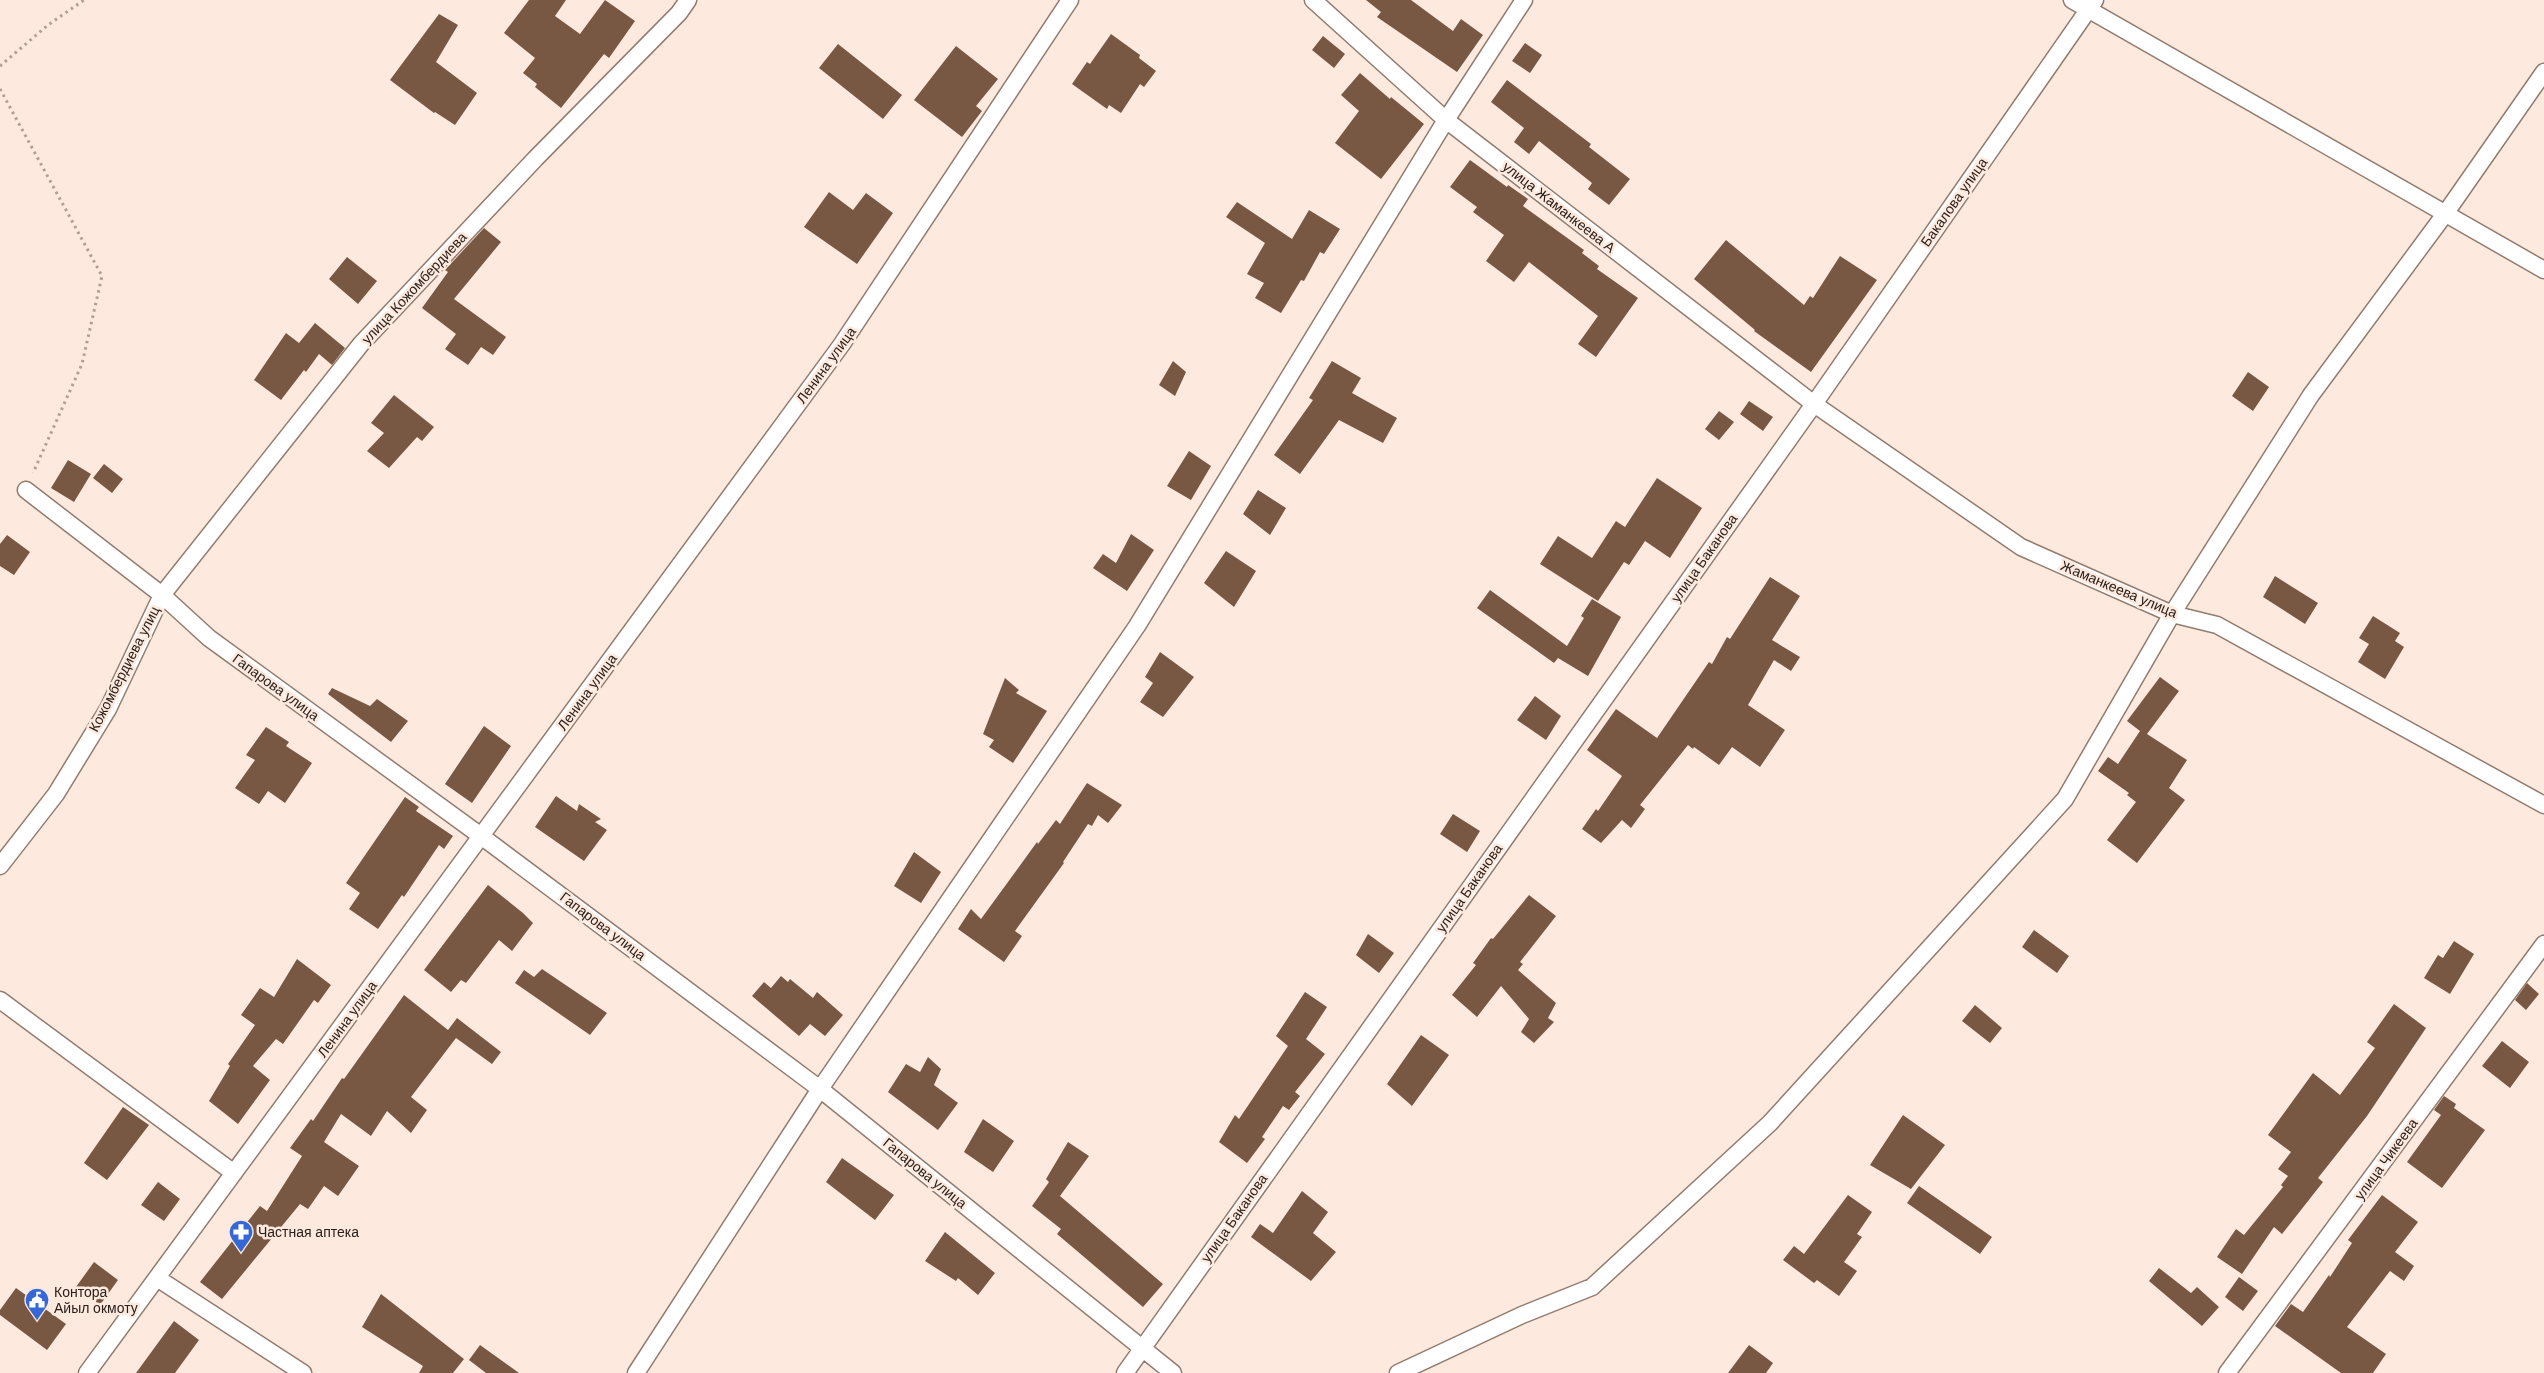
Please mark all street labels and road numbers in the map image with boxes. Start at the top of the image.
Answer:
street label: Бакалова улица [1917,154,1991,250]
street label: улица Жаманкеева А [1499,157,1620,257]
street label: улица Кожомбердиева [357,228,471,348]
street label: Ленина улица [792,323,860,407]
street label: улица Баканова [1667,510,1741,606]
street label: Жаманкеева улица [2058,556,2180,622]
street label: Кожомбердиева улиц [84,603,164,735]
street label: Гапарова улица [229,650,323,725]
street label: Ленина улица [553,650,621,734]
street label: улица Баканова [1432,840,1506,936]
street label: Гапарова улица [557,888,650,964]
street label: Ленина улица [313,977,381,1061]
street label: улица Чикеева [2350,1115,2422,1203]
street label: Гапарова улица [879,1134,971,1212]
street label: улица Баканова [1197,1170,1271,1266]

